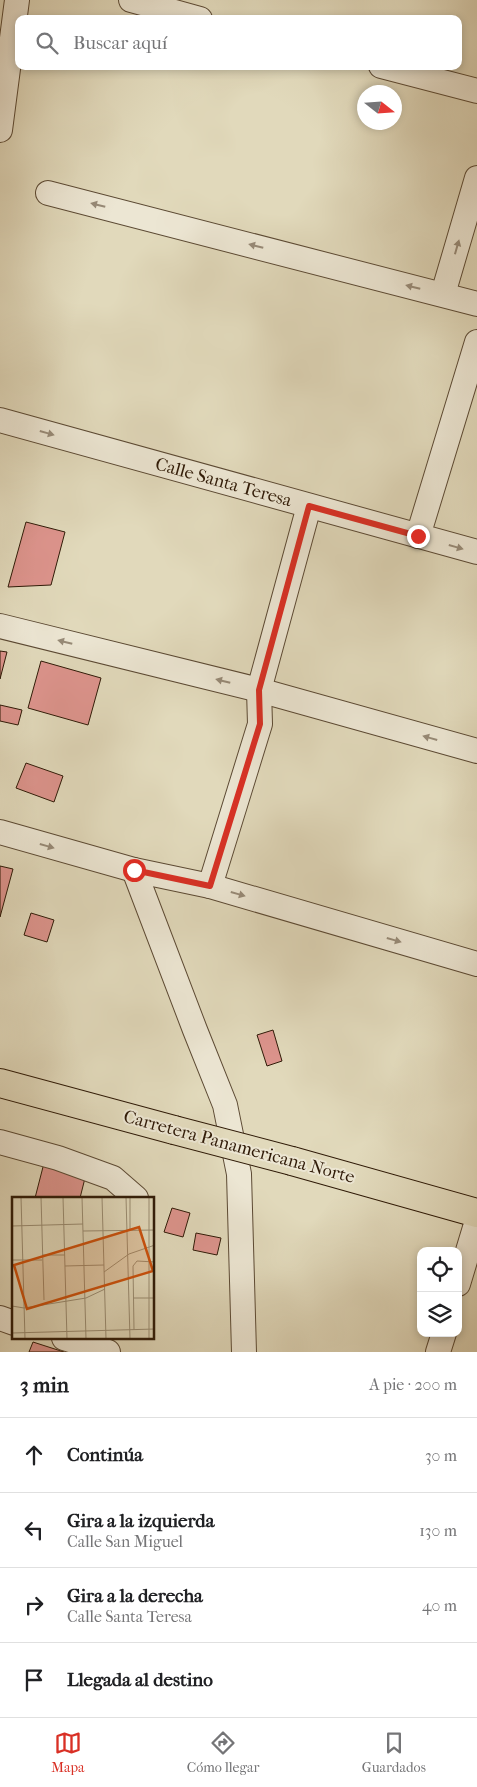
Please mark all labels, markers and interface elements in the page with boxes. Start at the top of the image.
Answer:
search box [15,15,462,70]
icon: search [33,29,61,57]
text: Buscar aquí [73,32,167,54]
north arrow [357,85,402,130]
one-way arrow [91,201,106,209]
one-way arrow [453,240,461,255]
one-way arrow [248,242,263,250]
one-way arrow [406,282,421,290]
one-way arrow [40,429,55,437]
street label: Calle Santa Teresa [153,453,295,511]
route end [407,525,430,548]
one-way arrow [449,543,464,551]
one-way arrow [57,638,73,646]
one-way arrow [215,677,230,685]
one-way arrow [422,734,438,742]
one-way arrow [40,842,55,850]
route start [123,859,146,882]
one-way arrow [231,890,246,898]
one-way arrow [387,936,402,944]
street label: Carretera Panamericana Norte [121,1106,357,1188]
inset map [12,1197,155,1340]
map controls [417,1247,462,1337]
button: locate [417,1247,462,1292]
button: layers [417,1292,462,1337]
text: 3 min [20,1373,69,1397]
text: A pie · 200 m [369,1375,457,1394]
icon: ahead [20,1441,48,1469]
text: Continúa [67,1444,143,1466]
text: 30 m [425,1446,457,1465]
text: Gira a la izquierda [67,1510,214,1532]
icon: left [20,1516,48,1544]
text: 130 m [419,1521,457,1540]
text: Calle San Miguel [67,1532,183,1551]
text: Gira a la derecha [67,1585,203,1607]
icon: right [20,1591,48,1619]
text: 40 m [422,1596,457,1615]
text: Calle Santa Teresa [67,1607,192,1626]
icon: arrive [20,1666,48,1694]
text: Llegada al destino [67,1669,213,1691]
tab: Mapa [51,1729,85,1776]
tab: Cómo llegar [187,1729,259,1776]
tab: Guardados [362,1729,426,1776]

